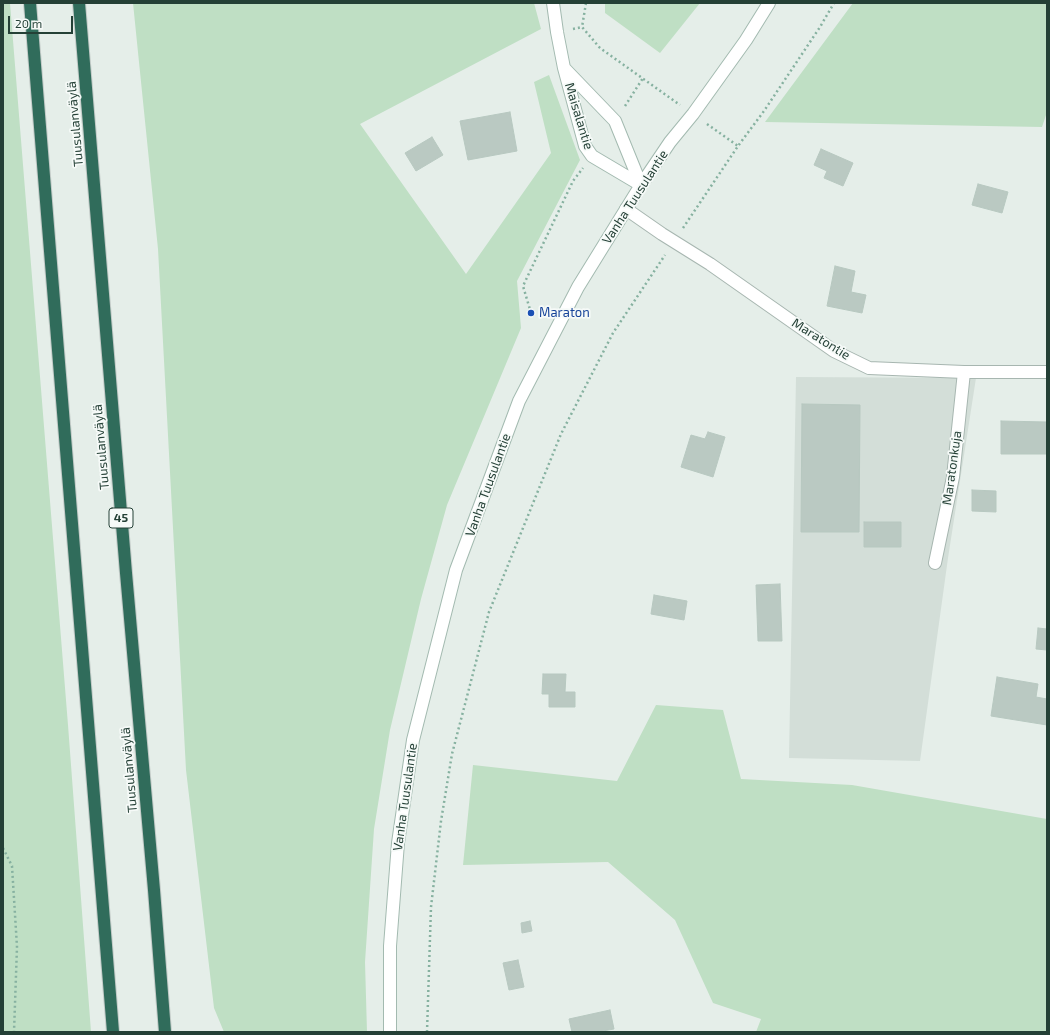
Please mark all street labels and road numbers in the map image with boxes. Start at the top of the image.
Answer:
street label: Tuusulanväylä [63,81,87,167]
street label: Maisalantie [561,81,597,151]
street label: Vanha Tuusulantie [599,147,671,247]
street label: Maratontie [789,315,853,363]
street label: Tuusulanväylä [89,404,113,490]
street label: Maratonkuja [939,430,965,506]
street label: Vanha Tuusulantie [462,431,514,539]
road number: 45 [109,508,133,528]
street label: Tuusulanväylä [117,727,141,813]
street label: Vanha Tuusulantie [390,742,420,852]

